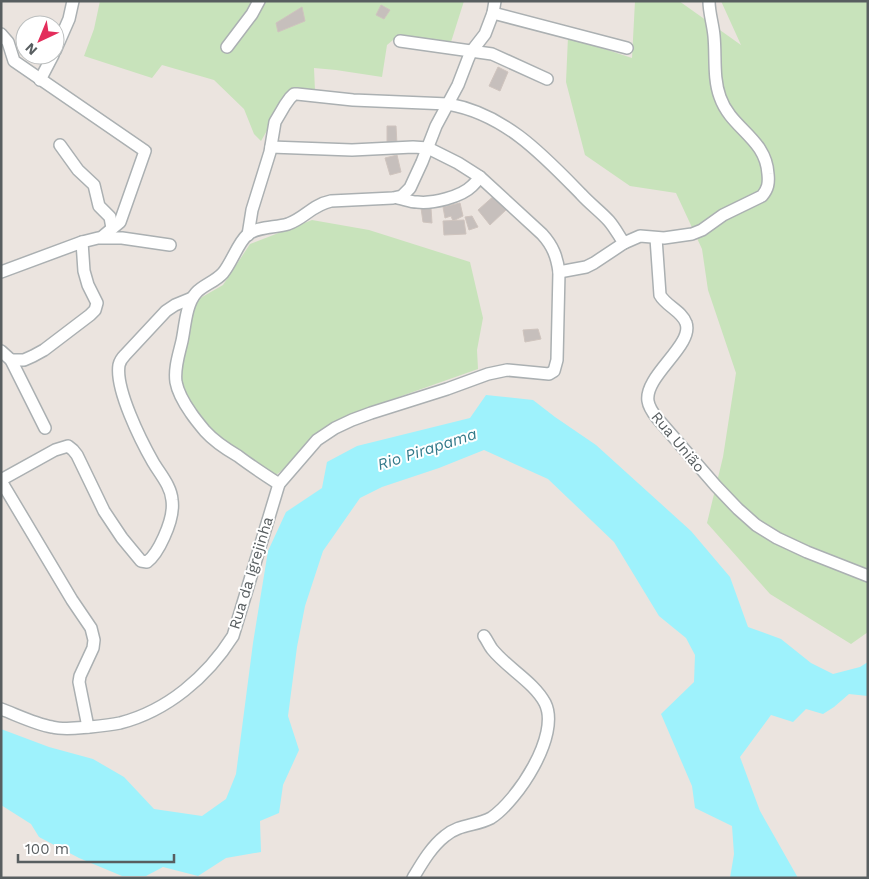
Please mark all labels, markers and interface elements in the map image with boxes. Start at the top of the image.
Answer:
north arrow [15,15,65,65]
text: N [22,40,40,59]
street label: Rua União [647,408,709,476]
water label: Rio Pirapama [375,424,479,474]
street label: Rua da Igrejinha [225,514,277,631]
scale bar [18,832,174,864]
text: 100 m [25,840,69,858]

